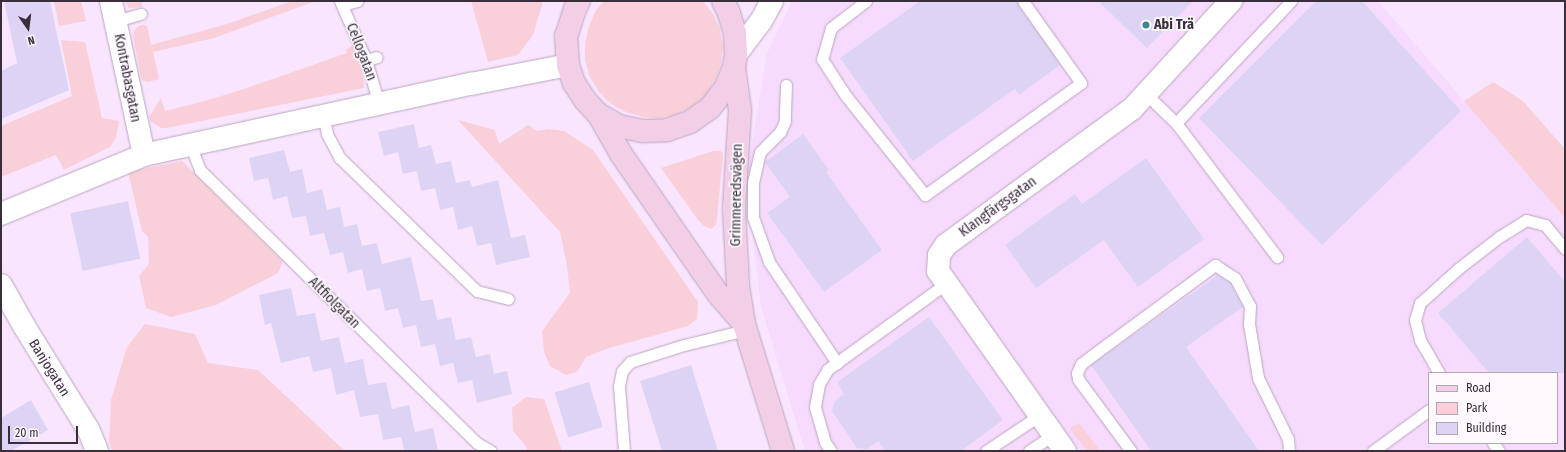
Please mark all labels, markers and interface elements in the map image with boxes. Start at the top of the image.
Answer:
north arrow [8,8,48,48]
place label: Abi Trä [1154,17,1194,33]
marker: Abi Trä [1141,20,1151,30]
street label: Cellogatan [342,21,380,83]
street label: Kontrabasgatan [110,32,144,124]
text: N [26,33,36,47]
street label: Grimmeredsvägen [728,143,746,247]
street label: Klangfärgsgatan [956,173,1040,241]
street label: Altfiolgatan [305,274,363,332]
street label: Banjogatan [25,336,73,400]
legend [1428,372,1558,444]
text: Road [1466,381,1491,395]
text: Park [1466,401,1487,415]
scale bar [10,418,80,444]
text: Building [1466,421,1506,435]
text: 20 m [15,426,39,440]

